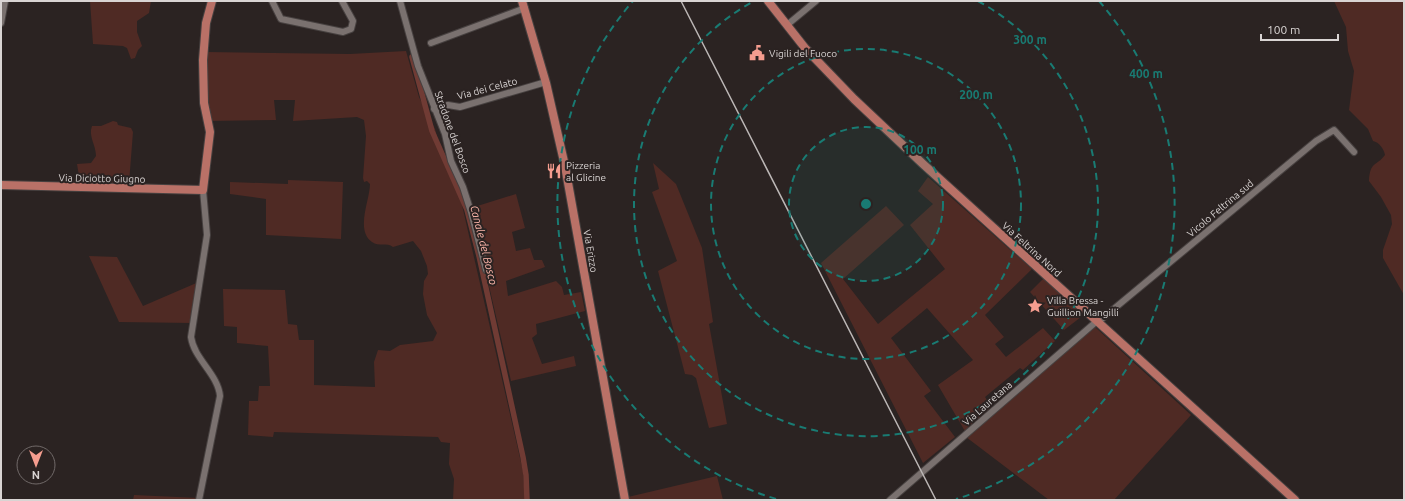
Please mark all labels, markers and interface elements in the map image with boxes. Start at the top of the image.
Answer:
scale bar [1261,16,1338,42]
text: 100 m [1267,23,1300,36]
text: 300 m [1013,33,1047,46]
public building icon: Vigili del Fuoco [748,44,766,62]
place label: Vigili del Fuoco [769,48,837,59]
text: 400 m [1129,67,1163,80]
street label: Via dei Celato [456,75,519,102]
text: 200 m [959,88,993,101]
street label: Stradone del Bosco [433,90,473,175]
text: 100 m [903,143,937,156]
place label: Pizzeria al Glicine [566,160,606,183]
restaurant icon: Pizzeria al Glicine [545,162,563,180]
street label: Via Diciotto Giugno [58,172,146,185]
street label: Vicolo Feltrina sud [1185,177,1256,239]
centre of rings [859,197,873,211]
water label: Canale del Bosco [468,204,500,286]
street label: Via Feltrina Nord [1000,220,1064,279]
street label: Via Erizzo [581,229,600,274]
place label: Villa Bressa - Guillion Mangilli [1047,295,1119,318]
place icon: Villa Bressa - Guillion Mangilli [1026,297,1044,315]
street label: Via Lauretana [960,379,1014,428]
north arrow [16,445,56,485]
text: N [32,469,40,481]

